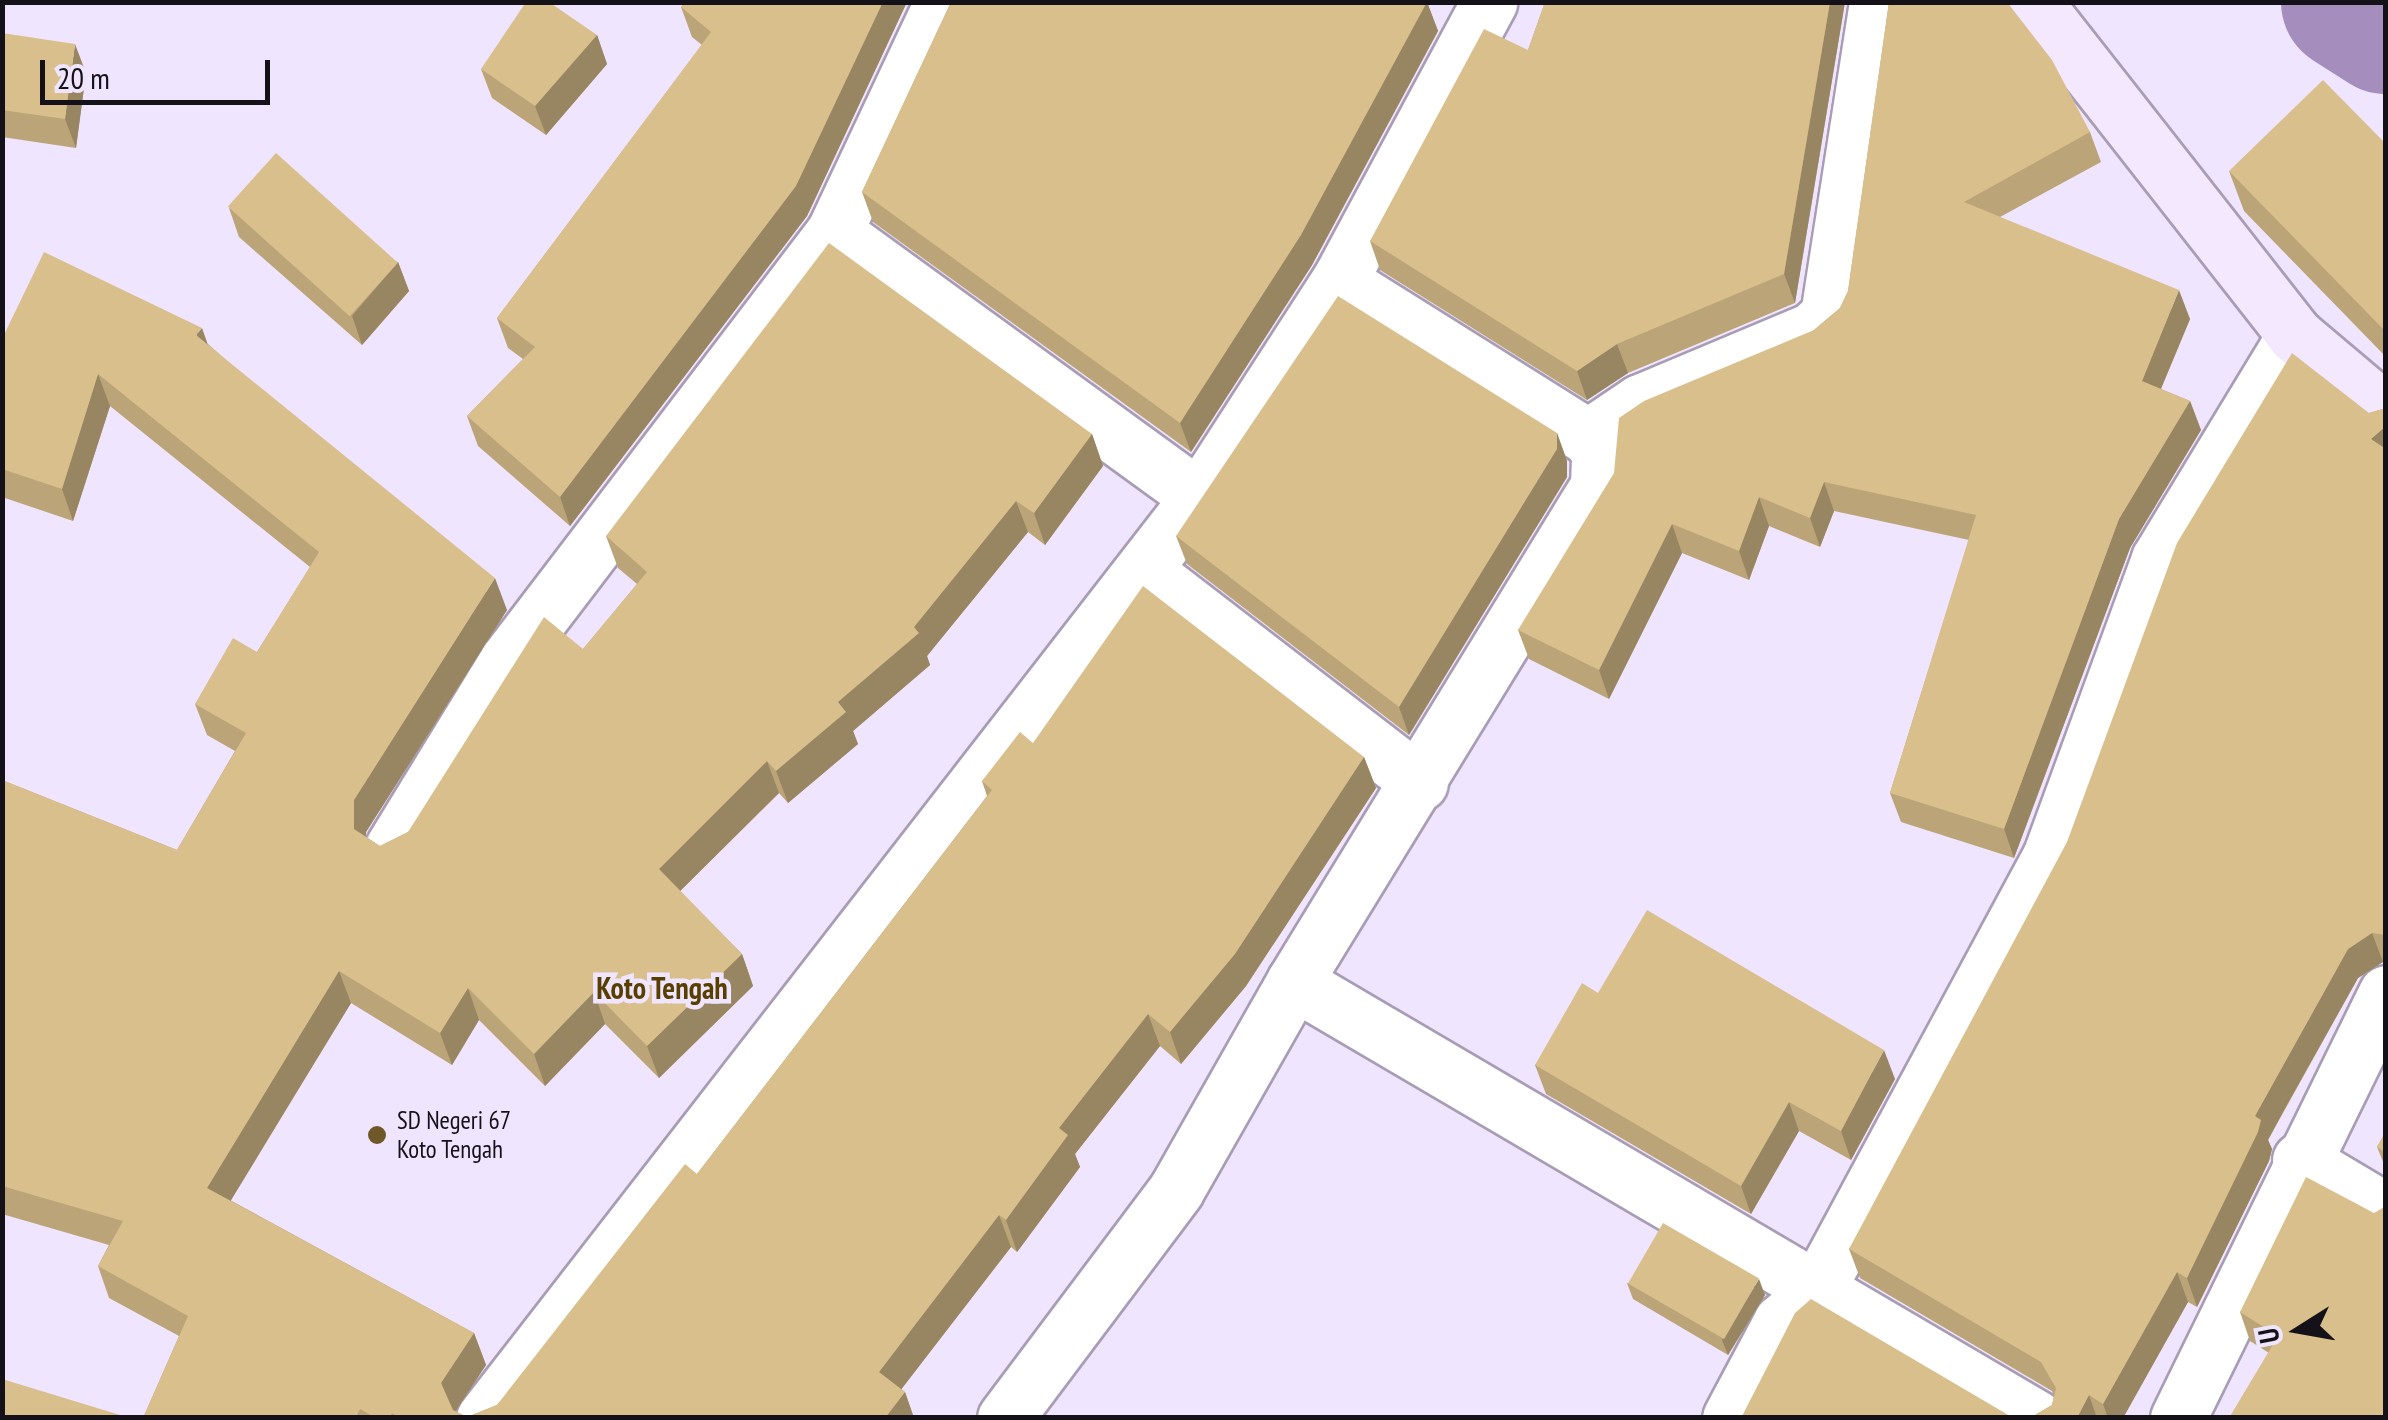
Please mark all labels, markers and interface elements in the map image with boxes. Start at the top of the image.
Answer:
scale bar [45,40,275,102]
text: 20 m [57,58,110,97]
district label: Koto Tengah [596,970,728,1006]
place label: SD Negeri 67 Koto Tengah [397,1106,511,1165]
marker: SD Negeri 67 Koto Tengah [366,1124,388,1146]
north arrow [2248,1280,2348,1380]
text: U [2249,1325,2288,1346]

